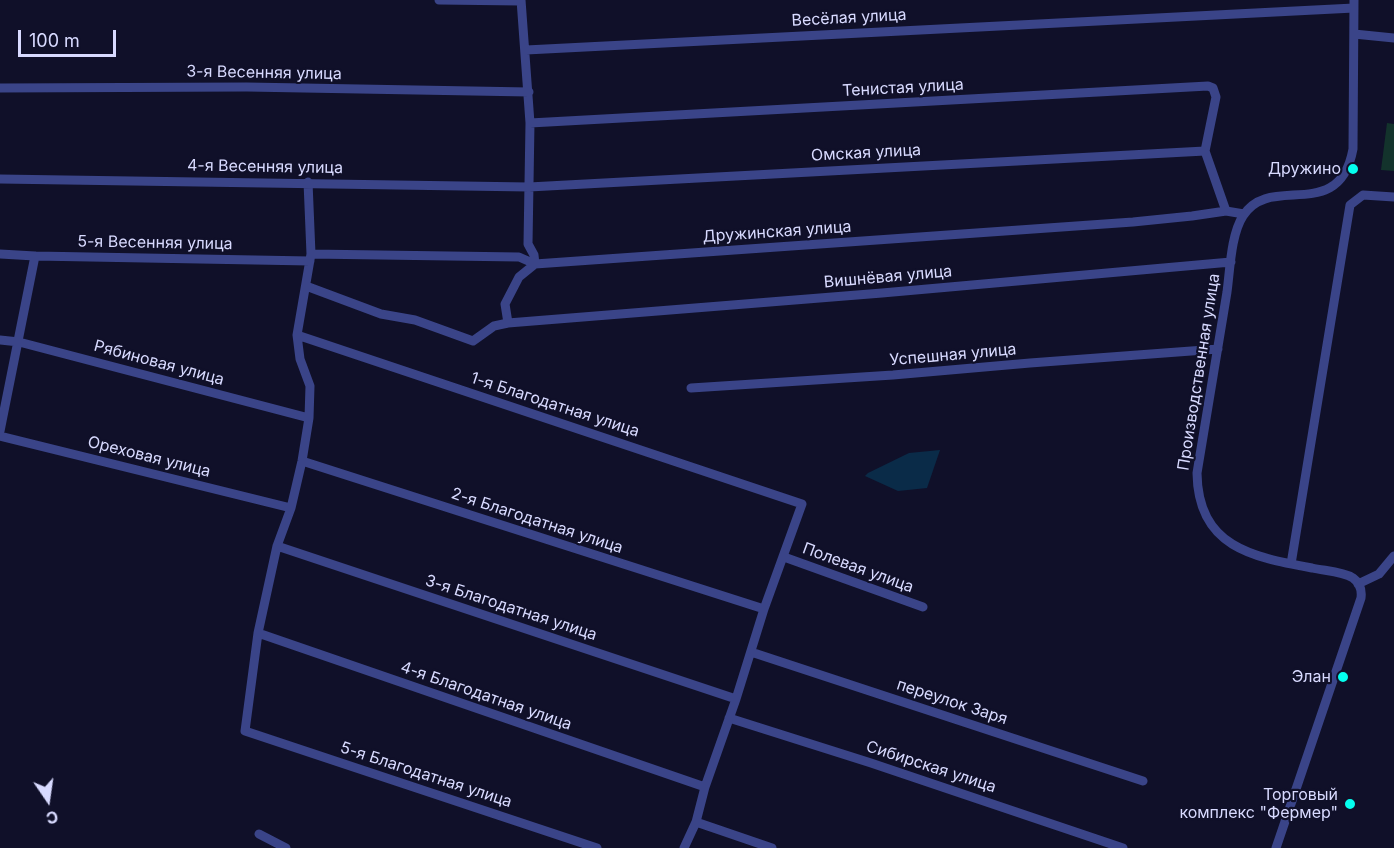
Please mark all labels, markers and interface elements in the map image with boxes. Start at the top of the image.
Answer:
street label: Весёлая улица [791,5,907,31]
scale bar [21,18,118,56]
text: 100 m [29,30,80,51]
street label: 3-я Весенняя улица [186,62,342,84]
street label: Тенистая улица [842,75,964,101]
street label: Омская улица [810,141,922,165]
street label: 4-я Весенняя улица [187,156,343,178]
place label: Дружино [1268,159,1341,179]
marker: Дружино [1346,162,1360,176]
street label: Дружинская улица [702,217,852,247]
street label: 5-я Весенняя улица [77,232,233,254]
street label: Вишнёвая улица [823,262,953,292]
street label: Производственная улица [1174,272,1224,472]
street label: Рябиновая улица [92,336,226,390]
street label: Успешная улица [889,340,1017,370]
street label: 1-я Благодатная улица [468,369,642,441]
street label: Ореховая улица [86,432,212,482]
street label: 2-я Благодатная улица [449,484,625,558]
street label: Полевая улица [800,539,916,597]
street label: 3-я Благодатная улица [423,571,599,645]
street label: 4-я Благодатная улица [398,658,574,734]
place label: Элан [1292,667,1331,687]
marker: Элан [1336,670,1350,684]
street label: переулок Заря [894,675,1010,729]
street label: Сибирская улица [864,737,998,797]
street label: 5-я Благодатная улица [338,738,514,812]
north arrow [18,770,78,830]
place label: Торговый комплекс "Фермер" [1179,785,1338,823]
marker: Торговый комплекс "Фермер" [1343,797,1357,811]
text: С [44,806,60,829]

